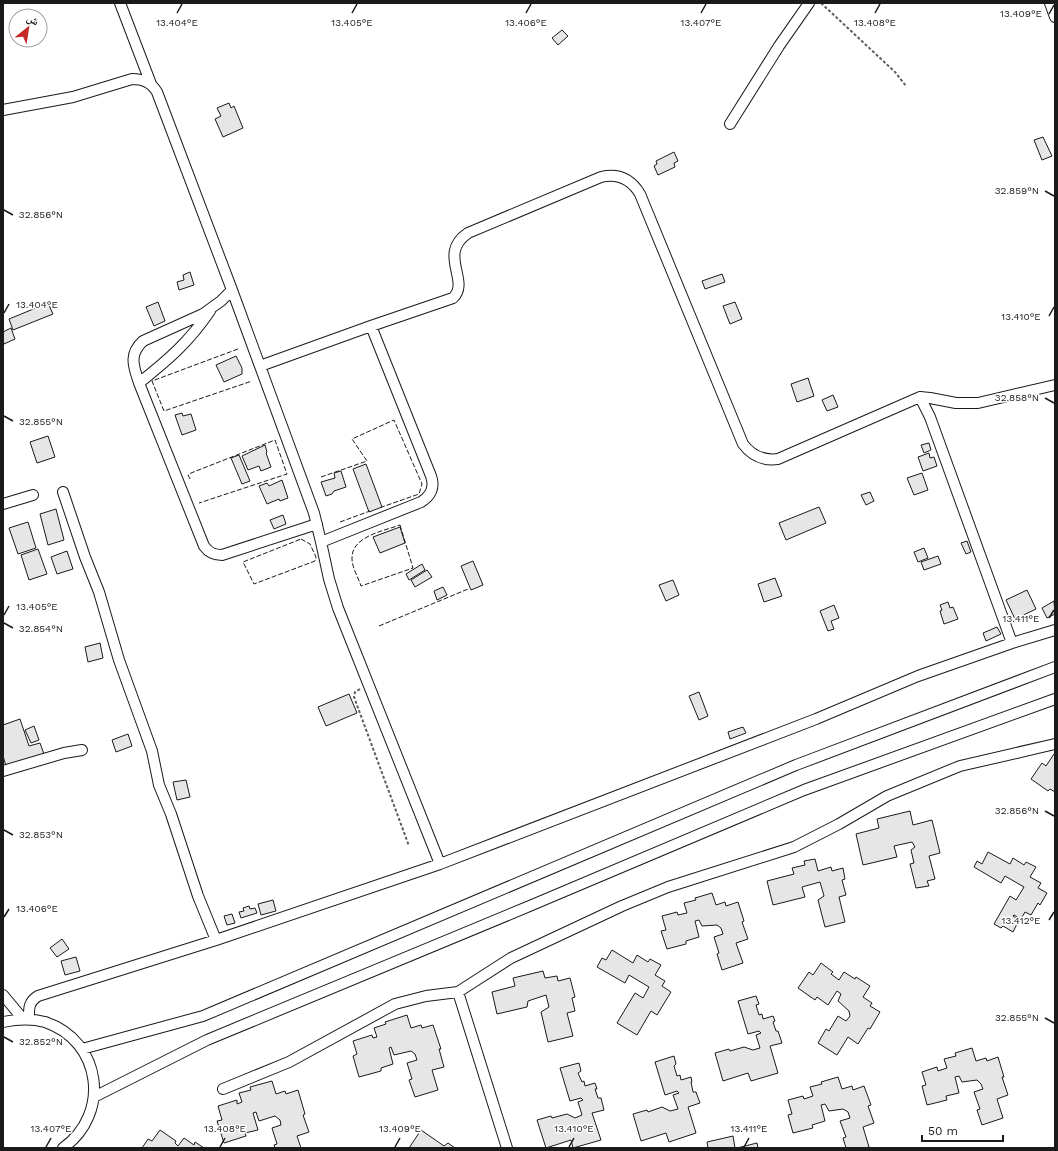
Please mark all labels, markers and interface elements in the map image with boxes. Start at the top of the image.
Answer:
north arrow [8,8,48,48]
text: 13.409°E [1000,8,1042,19]
text: ش [24,11,41,29]
text: 13.404°E [156,17,198,28]
text: 13.405°E [331,17,373,28]
text: 13.406°E [505,17,547,28]
text: 13.407°E [680,17,722,28]
text: 13.408°E [854,17,896,28]
text: 32.859°N [995,185,1039,196]
text: 32.856°N [19,209,63,220]
text: 13.404°E [16,299,58,310]
text: 13.410°E [1001,311,1041,322]
text: 32.858°N [995,392,1039,403]
text: 32.855°N [19,416,63,427]
text: 13.405°E [16,601,58,612]
text: 13.411°E [1002,613,1040,624]
text: 32.854°N [19,623,63,634]
text: 32.856°N [995,805,1039,816]
text: 32.853°N [19,829,63,840]
text: 13.406°E [16,903,58,914]
text: 13.412°E [1002,915,1040,926]
text: 32.855°N [995,1012,1039,1023]
text: 32.852°N [19,1036,63,1047]
scale bar [922,1117,1003,1143]
text: 13.407°E [30,1123,72,1134]
text: 13.408°E [204,1123,246,1134]
text: 13.409°E [379,1123,421,1134]
text: 13.410°E [554,1123,594,1134]
text: 13.411°E [730,1123,768,1134]
text: 50 m [928,1124,958,1138]

